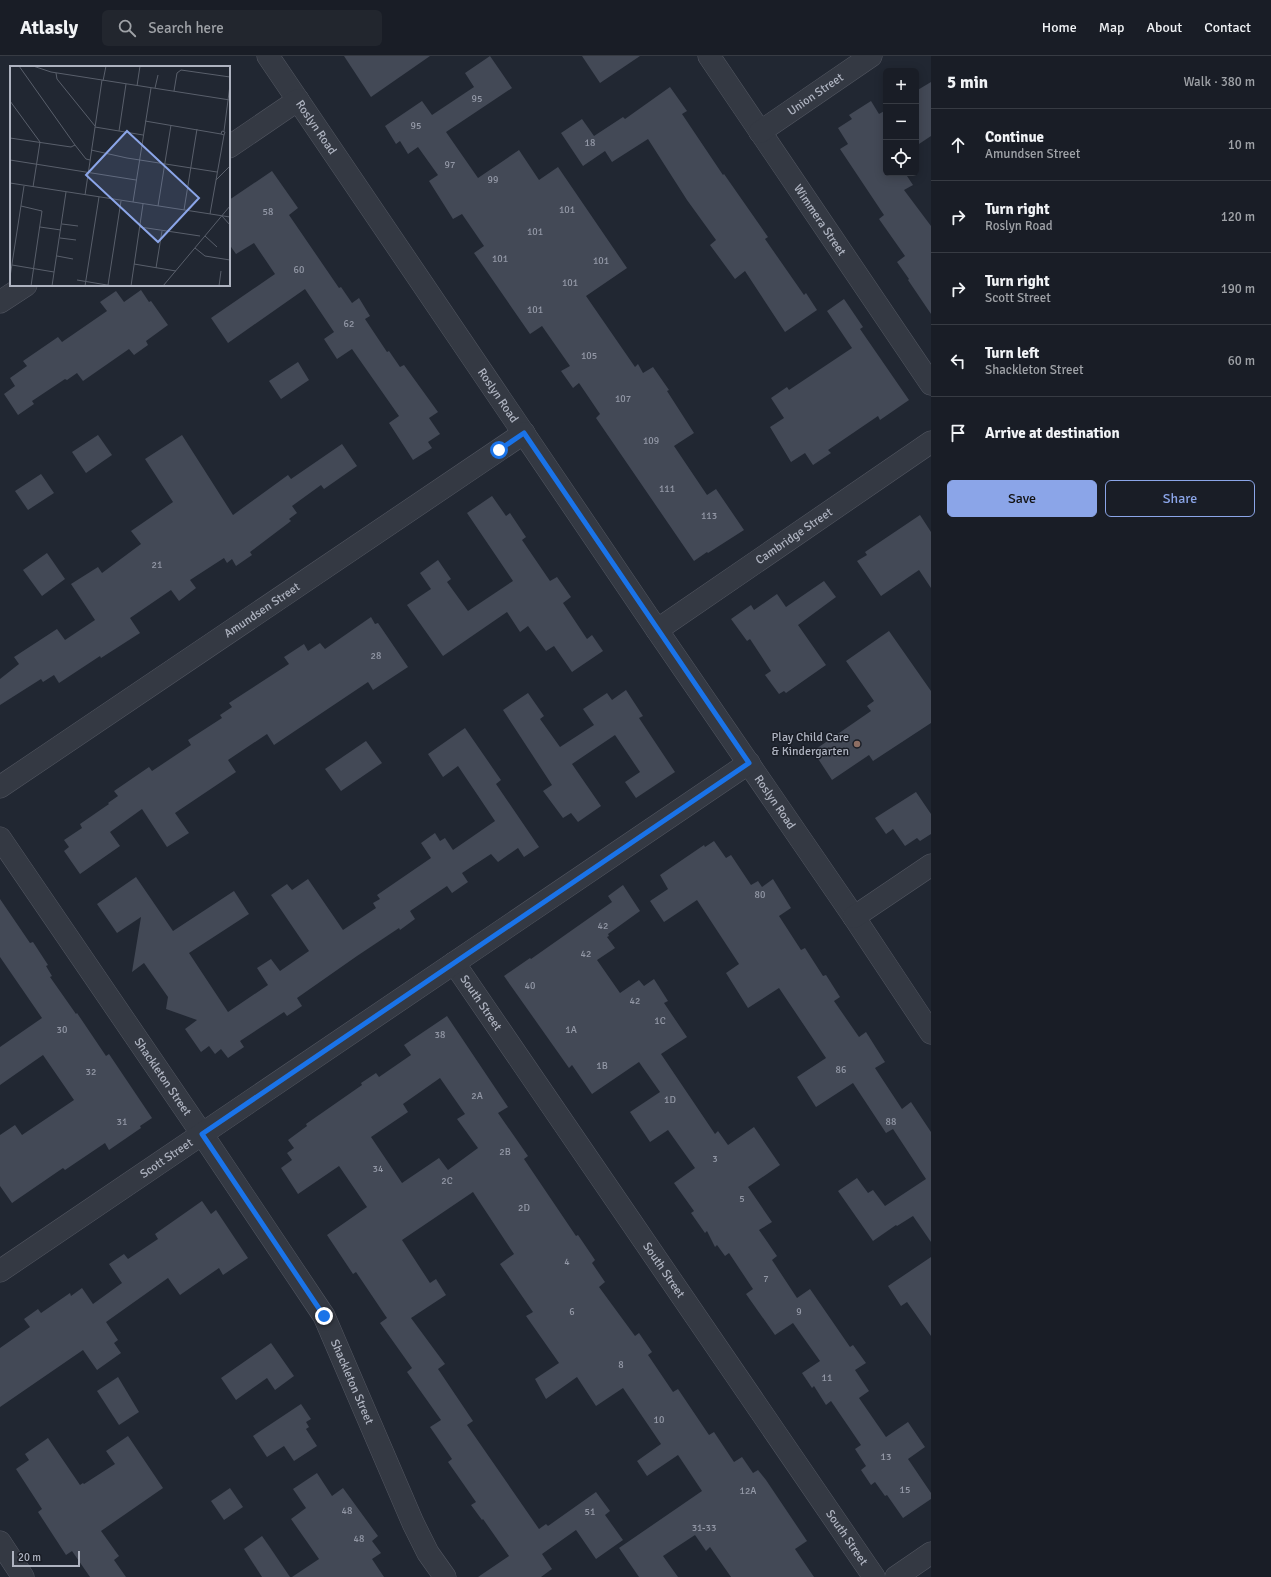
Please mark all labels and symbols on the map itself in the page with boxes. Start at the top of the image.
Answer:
inset map [10,66,230,286]
street label: Union Street [784,70,846,119]
house number: 95 [472,93,482,105]
street label: Roslyn Road [293,97,340,157]
house number: 95 [411,120,421,132]
house number: 18 [585,137,595,149]
house number: 97 [445,159,455,171]
house number: 99 [488,174,498,186]
street label: Wimmera Street [791,181,849,259]
house number: 101 [559,204,575,216]
house number: 58 [263,206,273,218]
house number: 101 [527,226,543,238]
house number: 101 [492,253,508,265]
house number: 101 [593,255,609,267]
house number: 60 [294,264,304,276]
house number: 101 [562,277,578,289]
house number: 101 [527,304,543,316]
house number: 62 [344,318,354,330]
house number: 105 [581,350,597,362]
street label: Roslyn Road [474,365,522,425]
house number: 107 [615,393,631,405]
house number: 109 [643,435,659,447]
route start [490,441,508,459]
house number: 111 [659,483,675,495]
street label: Cambridge Street [753,505,835,568]
house number: 113 [701,510,717,522]
house number: 21 [152,559,162,571]
street label: Amundsen Street [221,579,303,641]
house number: 28 [371,650,381,662]
place label: Play Child Care & Kindergarten [772,730,849,759]
marker: Play Child Care & Kindergarten [852,739,862,749]
street label: Roslyn Road [751,772,799,832]
house number: 80 [755,889,765,901]
house number: 42 [598,920,608,932]
house number: 42 [581,948,591,960]
street label: South Street [457,972,505,1033]
house number: 40 [525,980,535,992]
house number: 42 [630,995,640,1007]
house number: 1C [654,1015,666,1027]
house number: 30 [57,1024,67,1036]
house number: 1A [565,1024,577,1036]
house number: 38 [435,1029,445,1041]
street label: Shackleton Street [131,1035,195,1119]
house number: 1B [596,1060,608,1072]
house number: 86 [836,1064,846,1076]
house number: 32 [86,1066,96,1078]
house number: 2A [471,1090,483,1102]
house number: 1D [664,1094,676,1106]
house number: 31 [117,1116,127,1128]
house number: 88 [886,1116,896,1128]
street label: Scott Street [137,1135,196,1181]
house number: 2B [499,1146,511,1158]
house number: 3 [712,1153,718,1165]
house number: 34 [373,1163,384,1175]
house number: 2C [441,1175,453,1187]
house number: 5 [739,1193,745,1205]
house number: 2D [518,1202,530,1214]
street label: South Street [640,1239,688,1301]
house number: 4 [564,1256,570,1268]
house number: 7 [763,1273,769,1285]
house number: 6 [569,1306,575,1318]
house number: 9 [796,1306,802,1318]
route end [315,1307,333,1325]
street label: Shackleton Street [327,1337,377,1427]
house number: 8 [618,1359,624,1371]
house number: 11 [822,1372,832,1384]
house number: 10 [654,1414,664,1426]
house number: 13 [881,1451,891,1463]
house number: 15 [900,1484,910,1496]
house number: 12A [740,1485,756,1497]
house number: 48 [342,1505,352,1517]
house number: 51 [585,1506,595,1518]
street label: South Street [823,1507,871,1568]
house number: 31-33 [692,1522,716,1534]
house number: 48 [354,1533,364,1545]
scale bar [12,1549,80,1568]

